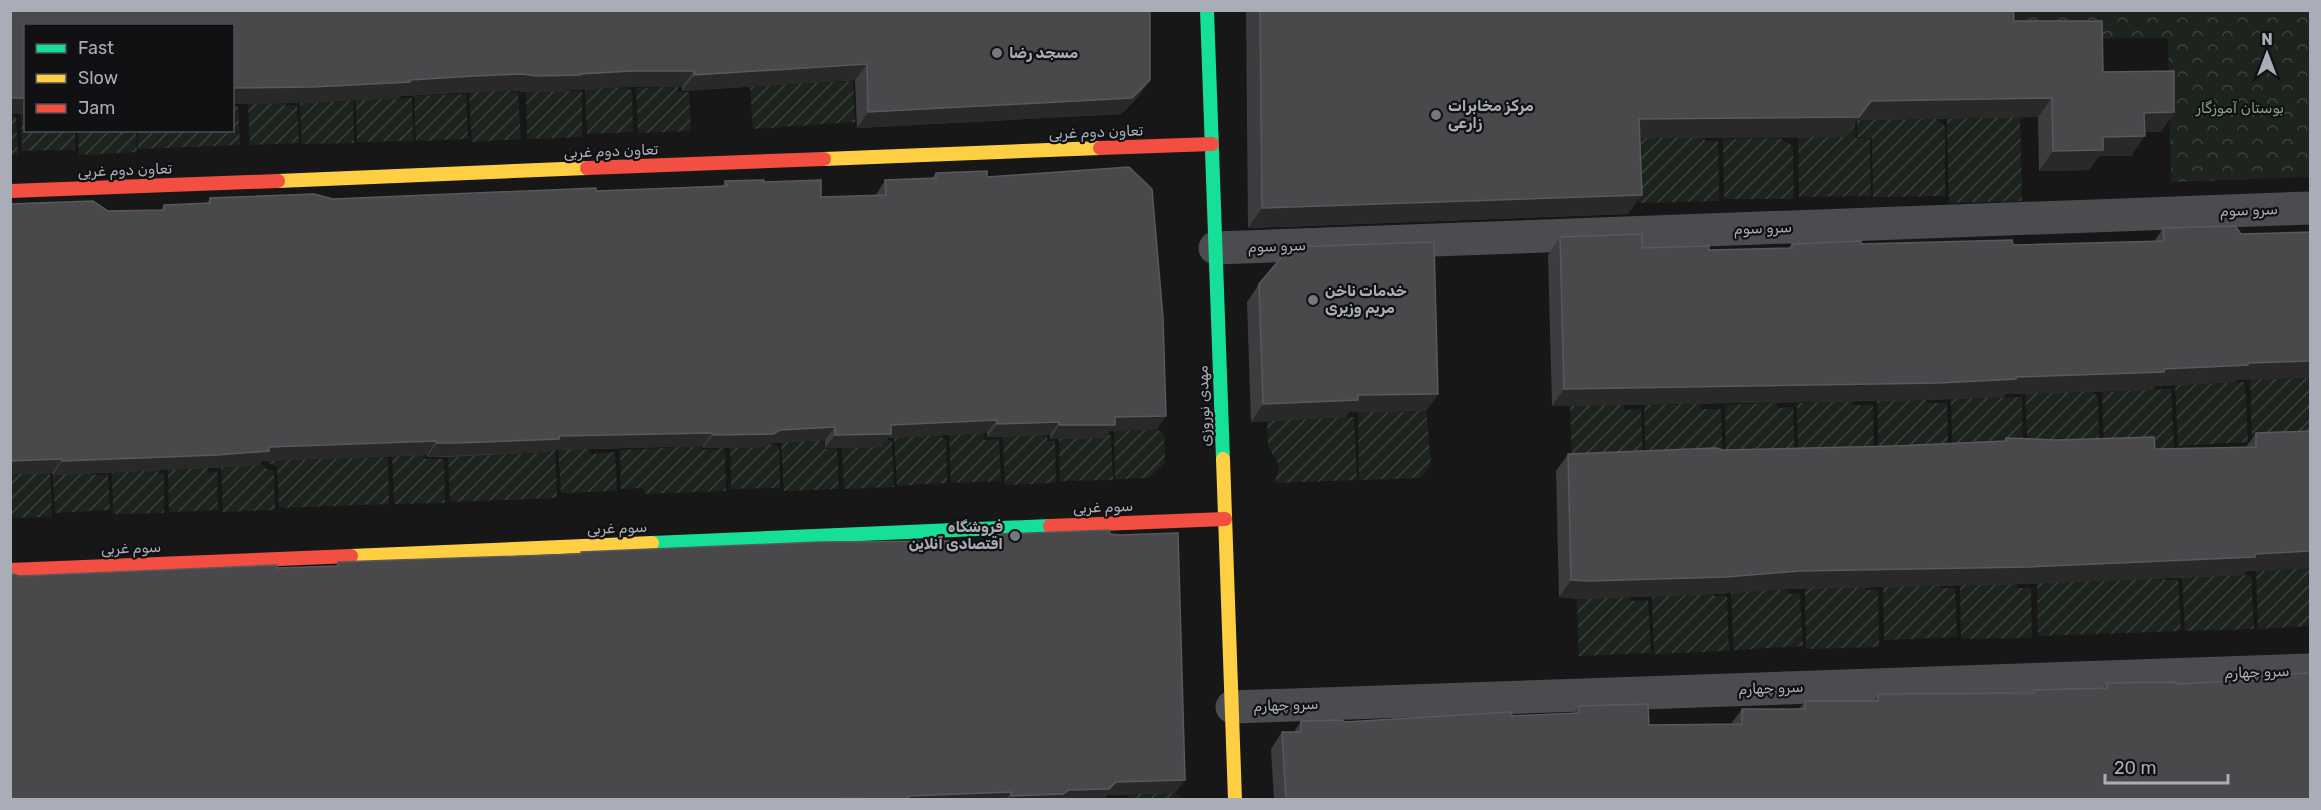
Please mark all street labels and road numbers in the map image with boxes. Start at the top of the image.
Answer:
street label: تعاون دوم غربی [1048,121,1144,144]
street label: تعاون دوم غربی [563,140,659,163]
street label: تعاون دوم غربی [77,159,173,182]
street label: سرو سوم [2220,200,2278,221]
street label: سرو سوم [1734,218,1792,239]
street label: سرو سوم [1248,236,1306,257]
street label: مهدی نوروزی [1194,365,1215,447]
street label: سوم غربی [1072,497,1134,518]
street label: سوم غربی [586,518,648,539]
street label: سوم غربی [100,538,162,559]
street label: سرو چهارم [2224,662,2290,683]
street label: سرو چهارم [1738,678,1804,699]
street label: سرو چهارم [1253,695,1319,716]

